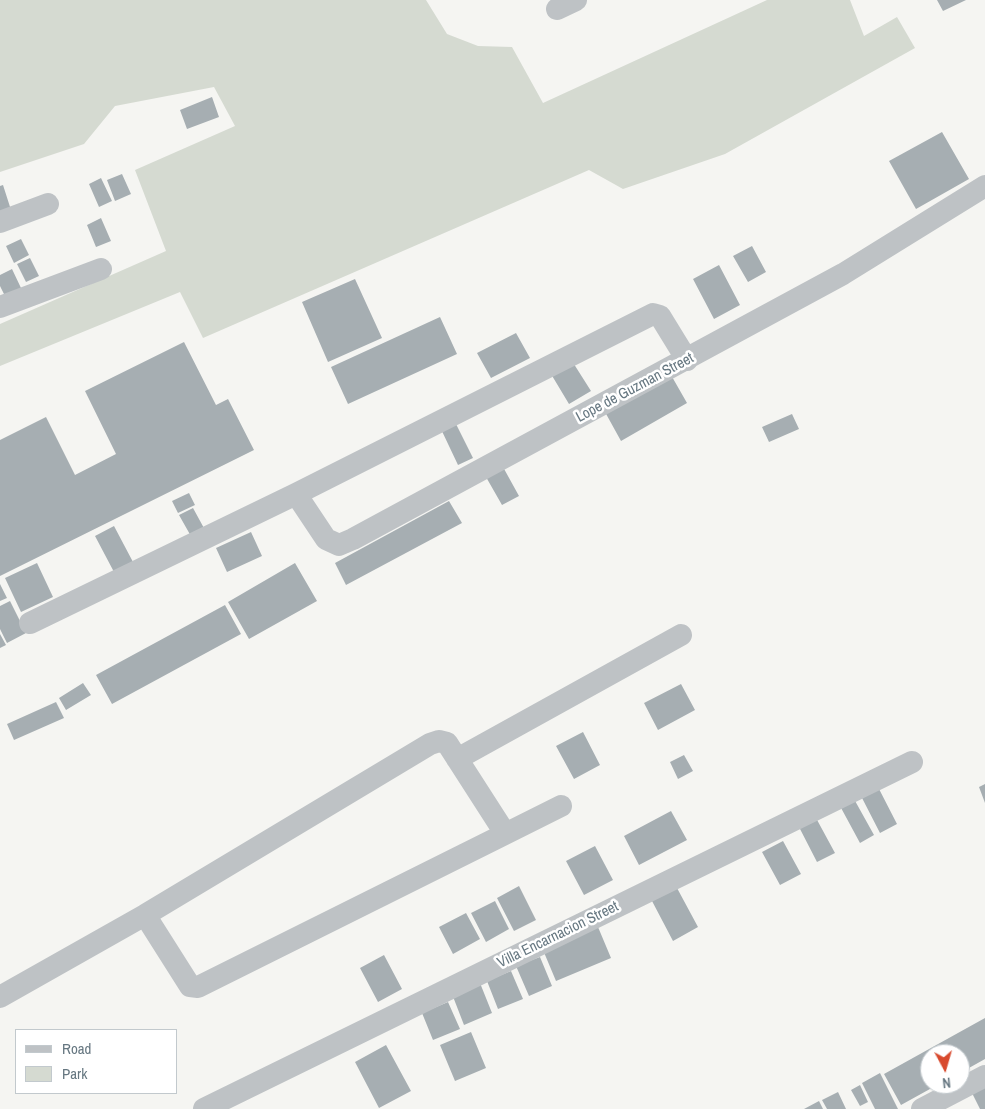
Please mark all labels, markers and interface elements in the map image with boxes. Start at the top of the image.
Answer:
street label: Lope de Guzman Street [573,349,697,427]
street label: Villa Encarnacion Street [495,898,621,972]
legend [15,1029,178,1094]
text: Road [62,1038,91,1059]
north arrow [920,1044,970,1094]
text: Park [62,1063,87,1084]
text: N [941,1074,952,1092]

